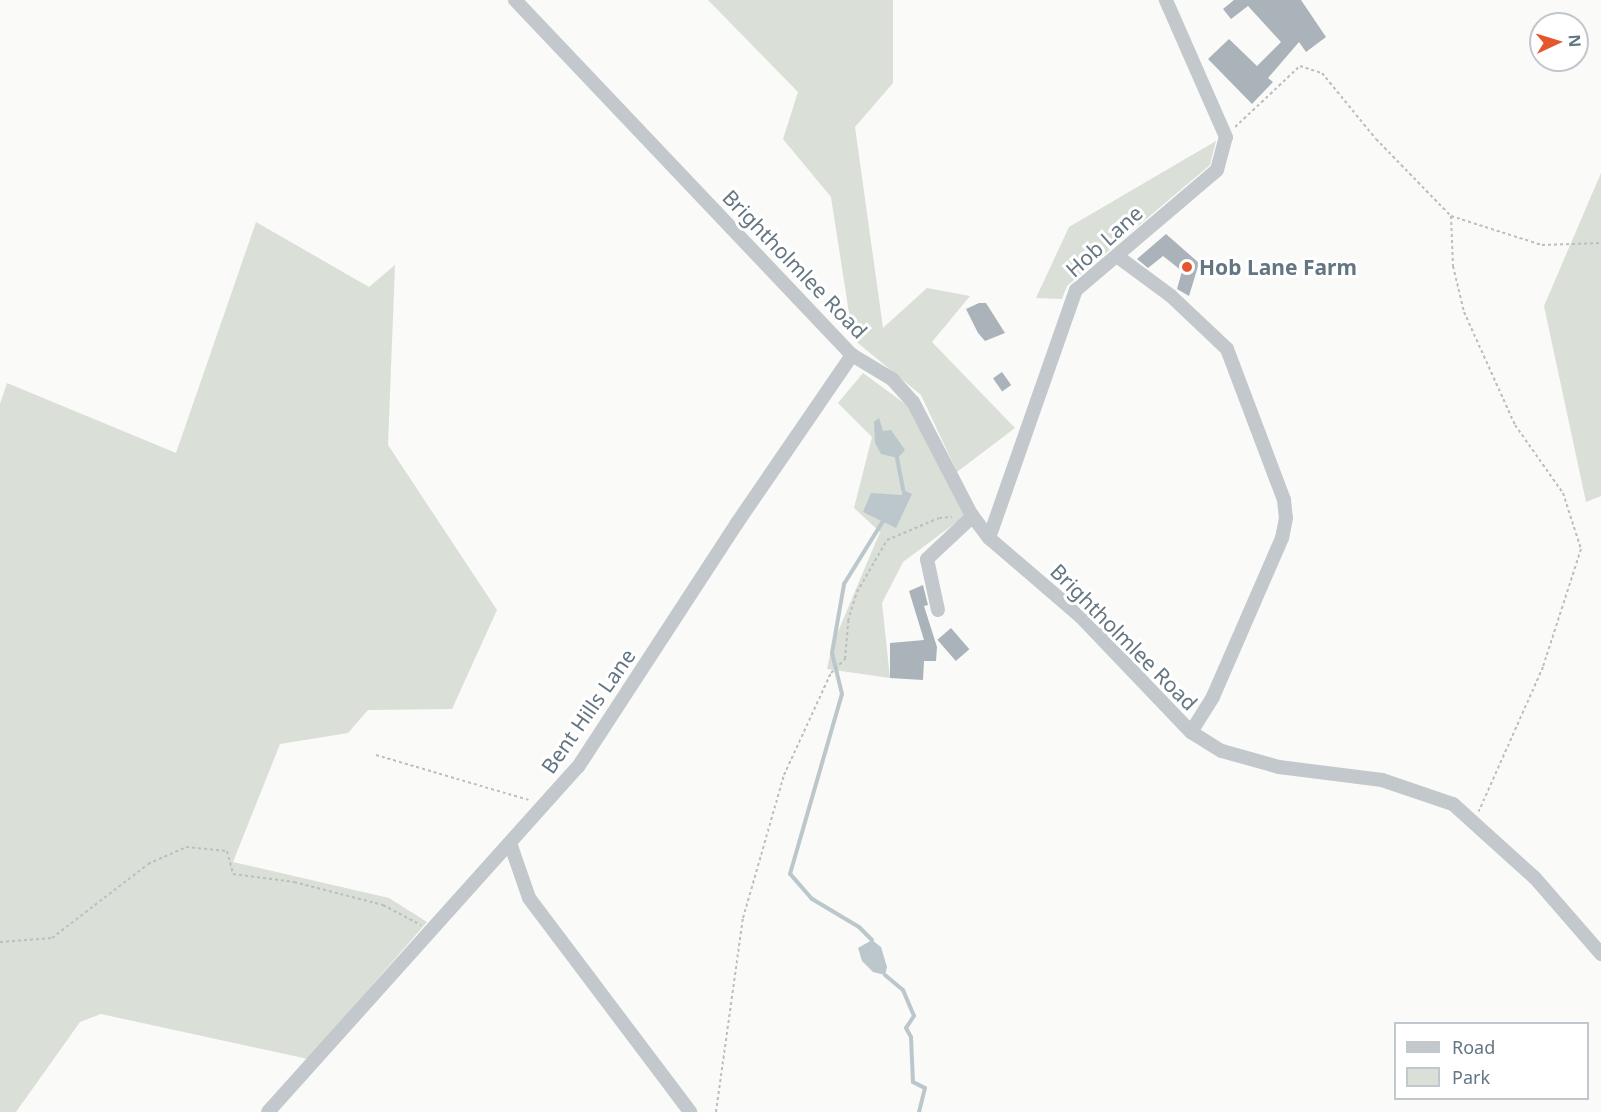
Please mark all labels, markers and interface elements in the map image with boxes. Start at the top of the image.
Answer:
north arrow [1529,12,1589,72]
text: N [1564,34,1586,48]
street label: Brightholmlee Road [718,184,872,344]
street label: Hob Lane [1061,200,1147,282]
place label: Hob Lane Farm [1199,254,1357,280]
marker: Hob Lane Farm [1180,260,1194,274]
street label: Brightholmlee Road [1045,558,1203,716]
street label: Bent Hills Lane [536,644,640,778]
legend [1394,1022,1589,1100]
text: Road [1452,1035,1495,1059]
text: Park [1452,1065,1490,1089]

